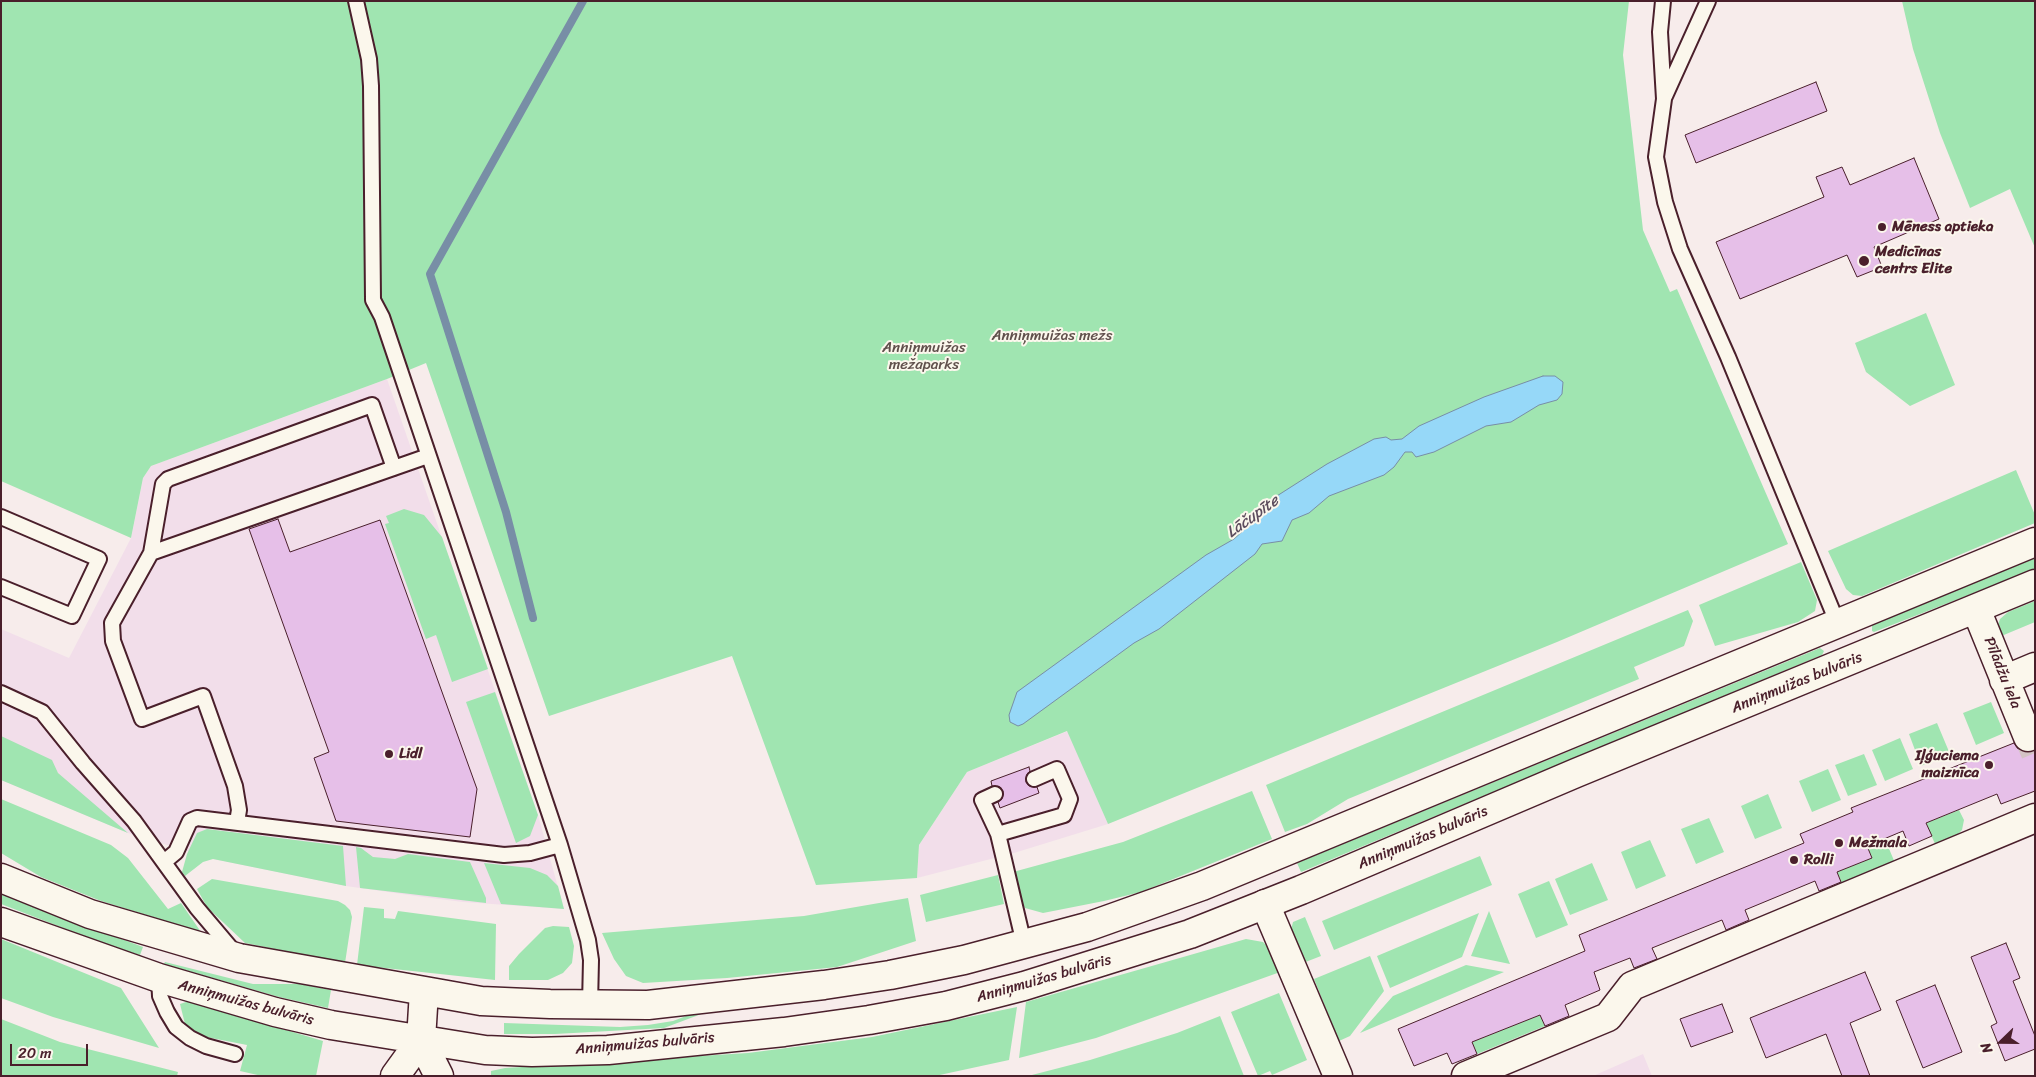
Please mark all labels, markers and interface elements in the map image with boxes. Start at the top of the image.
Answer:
place label: Mēness aptieka [1892,218,1994,236]
marker: Mēness aptieka [1876,221,1888,233]
place label: Medicīnas centrs Elite [1875,243,1952,278]
marker: Medicīnas centrs Elite [1857,254,1871,268]
park label: Anniņmuižas mežs [992,327,1112,345]
park label: Anniņmuižas mežaparks [882,339,966,374]
water label: Lāčupīte [1223,492,1283,542]
street label: Pīlādžu iela [1979,635,2025,711]
street label: Anniņmuižas bulvāris [1729,649,1865,717]
place label: Lidl [399,745,422,763]
place label: Iļģuciema maiznīca [1915,747,1979,782]
marker: Lidl [383,748,395,760]
marker: Iļģuciema maiznīca [1983,759,1995,771]
street label: Anniņmuižas bulvāris [1355,802,1491,874]
place label: Mežmala [1849,834,1907,852]
marker: Mežmala [1833,837,1845,849]
place label: Rolli [1804,851,1833,869]
marker: Rolli [1788,854,1800,866]
street label: Anniņmuižas bulvāris [974,951,1114,1007]
street label: Anniņmuižas bulvāris [176,976,316,1030]
north arrow [1976,1017,2026,1067]
street label: Anniņmuižas bulvāris [575,1029,715,1059]
scale bar [12,1034,90,1066]
text: N [1973,1039,2000,1057]
text: 20 m [18,1040,52,1066]

